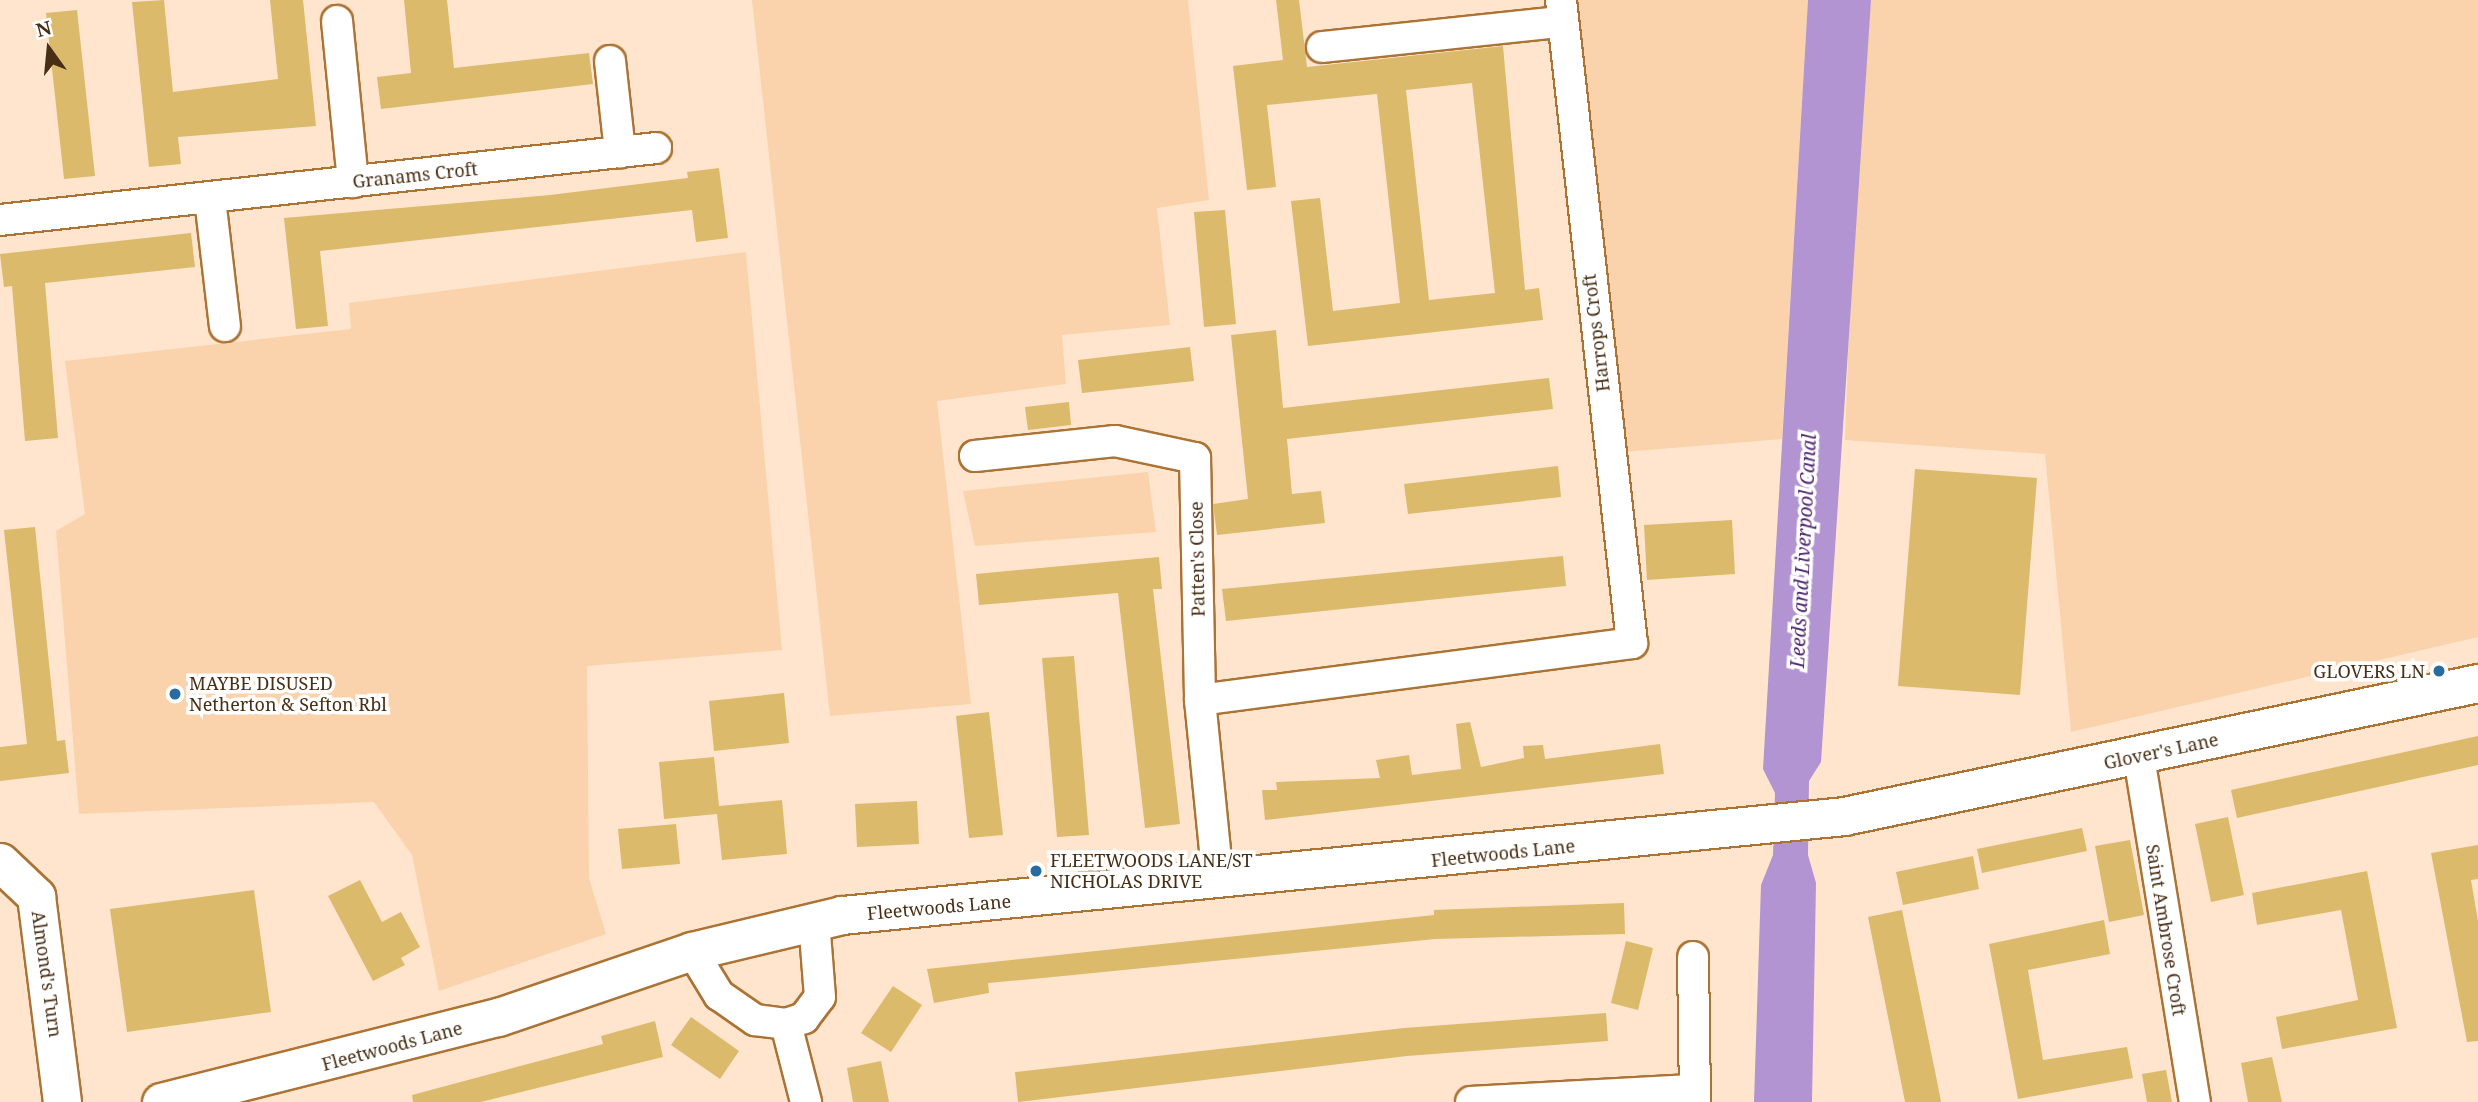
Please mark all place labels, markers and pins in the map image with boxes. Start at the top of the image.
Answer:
place label: GLOVERS LN [2313,660,2425,682]
marker: GLOVERS LN [2431,663,2447,679]
place label: MAYBE DISUSED Netherton & Sefton Rbl [189,673,387,716]
marker: MAYBE DISUSED Netherton & Sefton Rbl [167,686,183,702]
place label: FLEETWOODS LANE/ST NICHOLAS DRIVE [1050,850,1253,892]
marker: FLEETWOODS LANE/ST NICHOLAS DRIVE [1028,863,1044,879]

